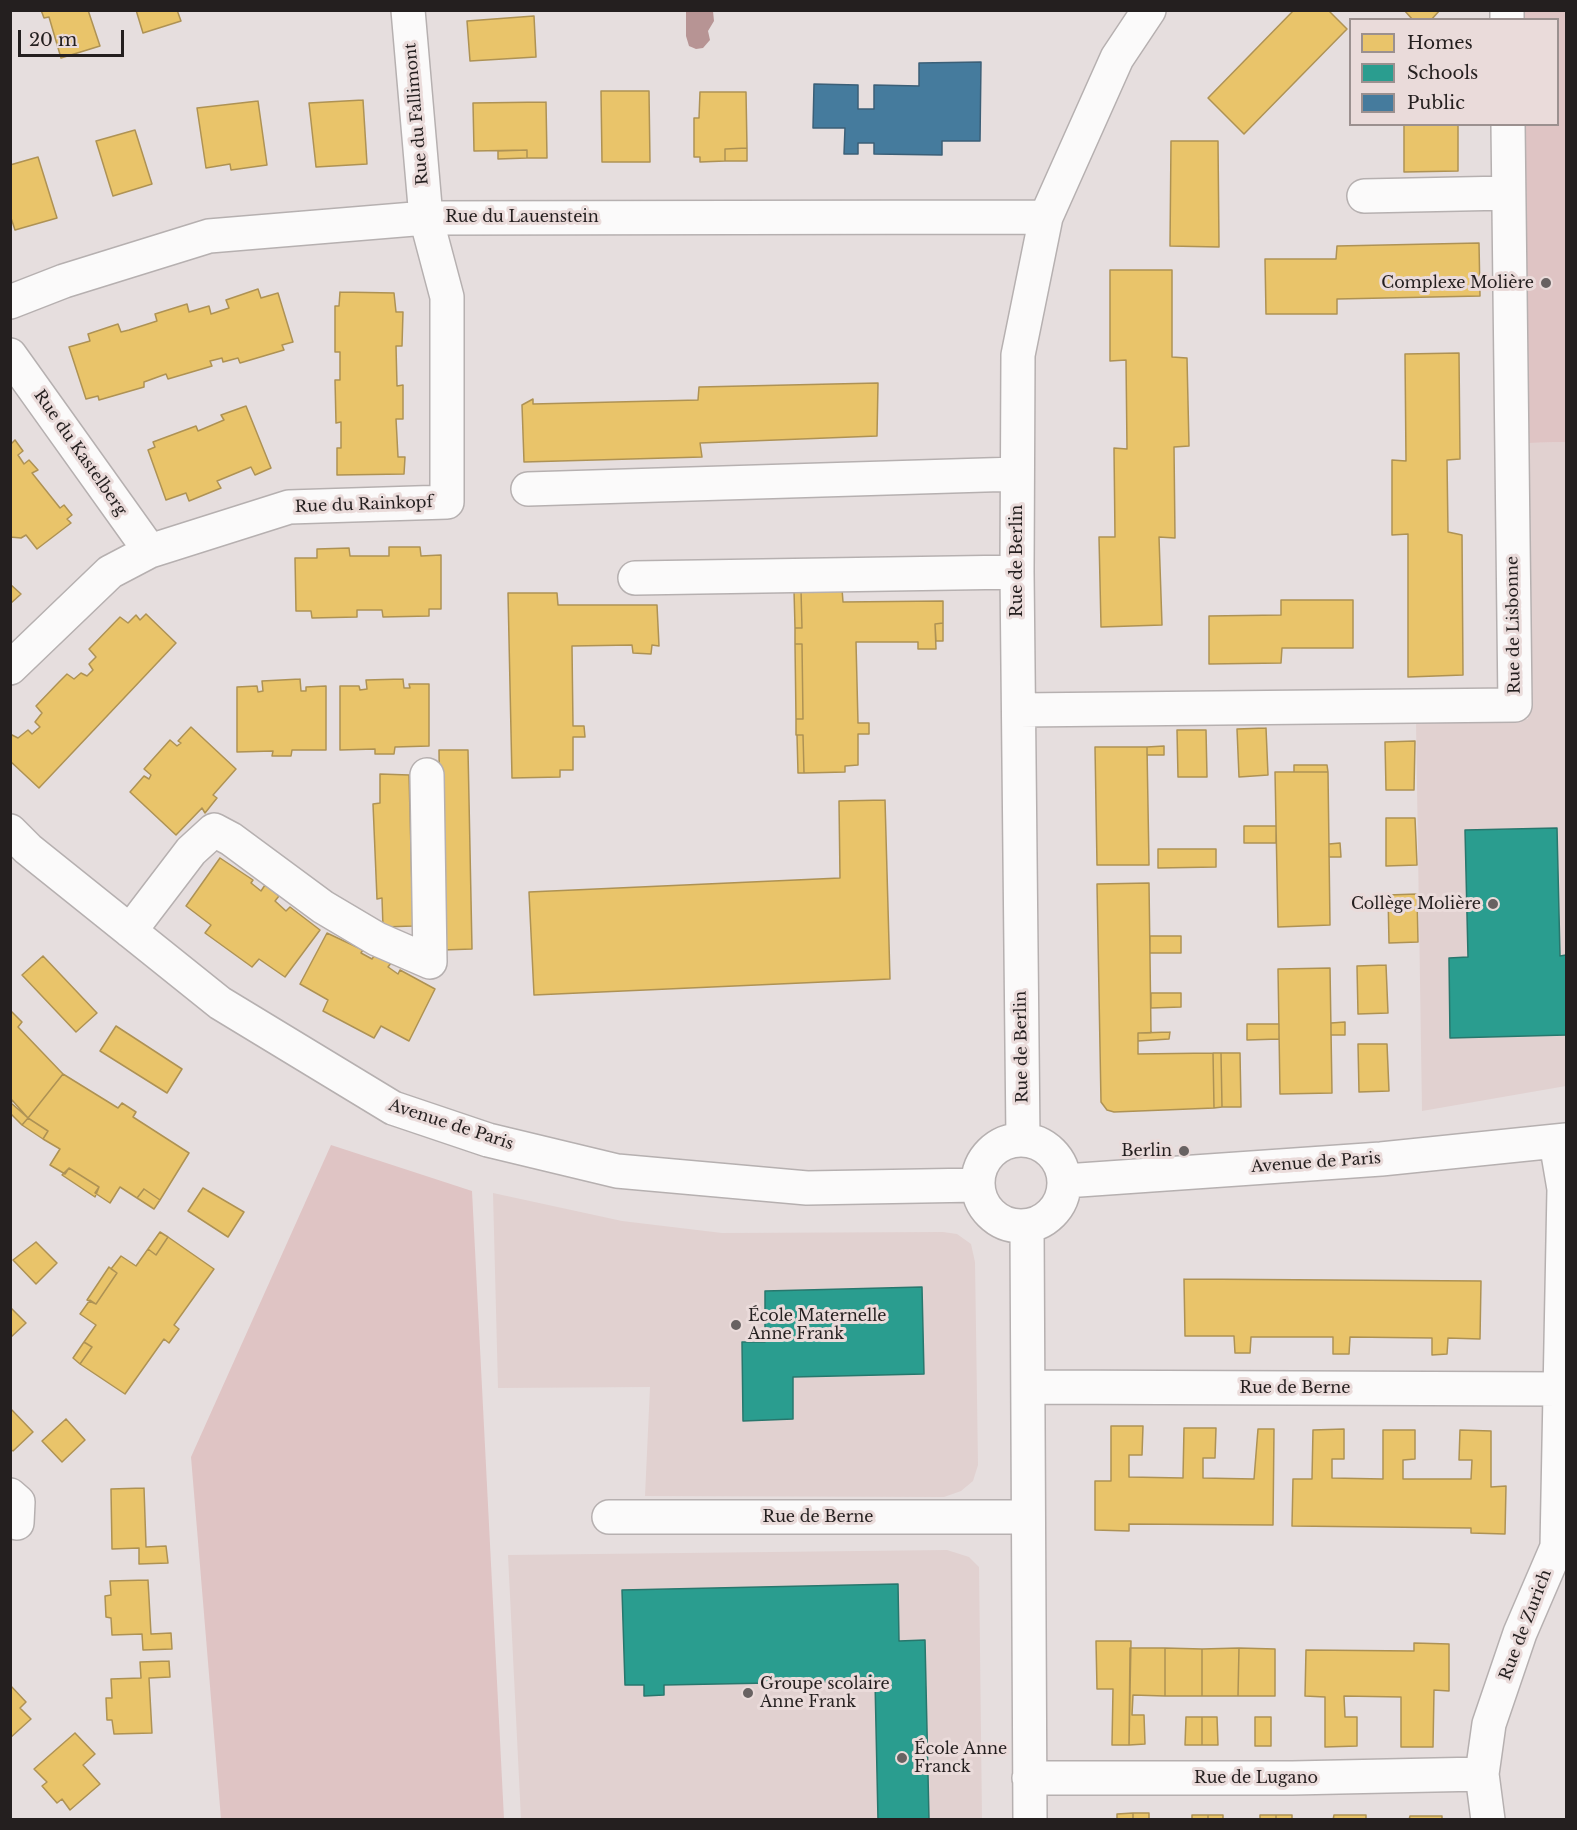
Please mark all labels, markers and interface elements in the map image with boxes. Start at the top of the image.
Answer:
scale bar [21,18,128,56]
legend [1349,18,1559,126]
text: 20 m [29,29,77,51]
text: Homes [1407,32,1473,54]
street label: Rue du Fallimont [401,42,433,186]
text: Schools [1407,62,1478,84]
text: Public [1407,92,1465,114]
street label: Rue du Lauenstein [445,207,599,227]
place label: Complexe Molière [1381,273,1534,293]
marker: Complexe Molière [1539,276,1553,290]
street label: Rue du Kastelberg [29,386,131,520]
street label: Rue du Rainkopf [295,493,433,517]
street label: Rue de Berlin [1007,505,1027,617]
street label: Rue de Lisbonne [1503,556,1525,694]
place label: Collège Molière [1351,894,1481,914]
marker: Collège Molière [1486,897,1500,911]
street label: Rue de Berlin [1011,991,1033,1103]
street label: Avenue de Paris [386,1096,516,1154]
place label: Berlin [1121,1141,1172,1161]
marker: Berlin [1177,1144,1191,1158]
street label: Avenue de Paris [1250,1149,1382,1177]
place label: École Maternelle Anne Frank [748,1306,887,1344]
marker: École Maternelle Anne Frank [729,1318,743,1332]
street label: Rue de Berne [1240,1378,1350,1398]
street label: Rue de Berne [763,1507,873,1527]
street label: Rue de Zurich [1496,1567,1556,1683]
place label: Groupe scolaire Anne Frank [760,1674,890,1712]
marker: Groupe scolaire Anne Frank [741,1686,755,1700]
place label: École Anne Franck [914,1739,1007,1777]
marker: École Anne Franck [895,1751,909,1765]
street label: Rue de Lugano [1194,1768,1318,1788]

